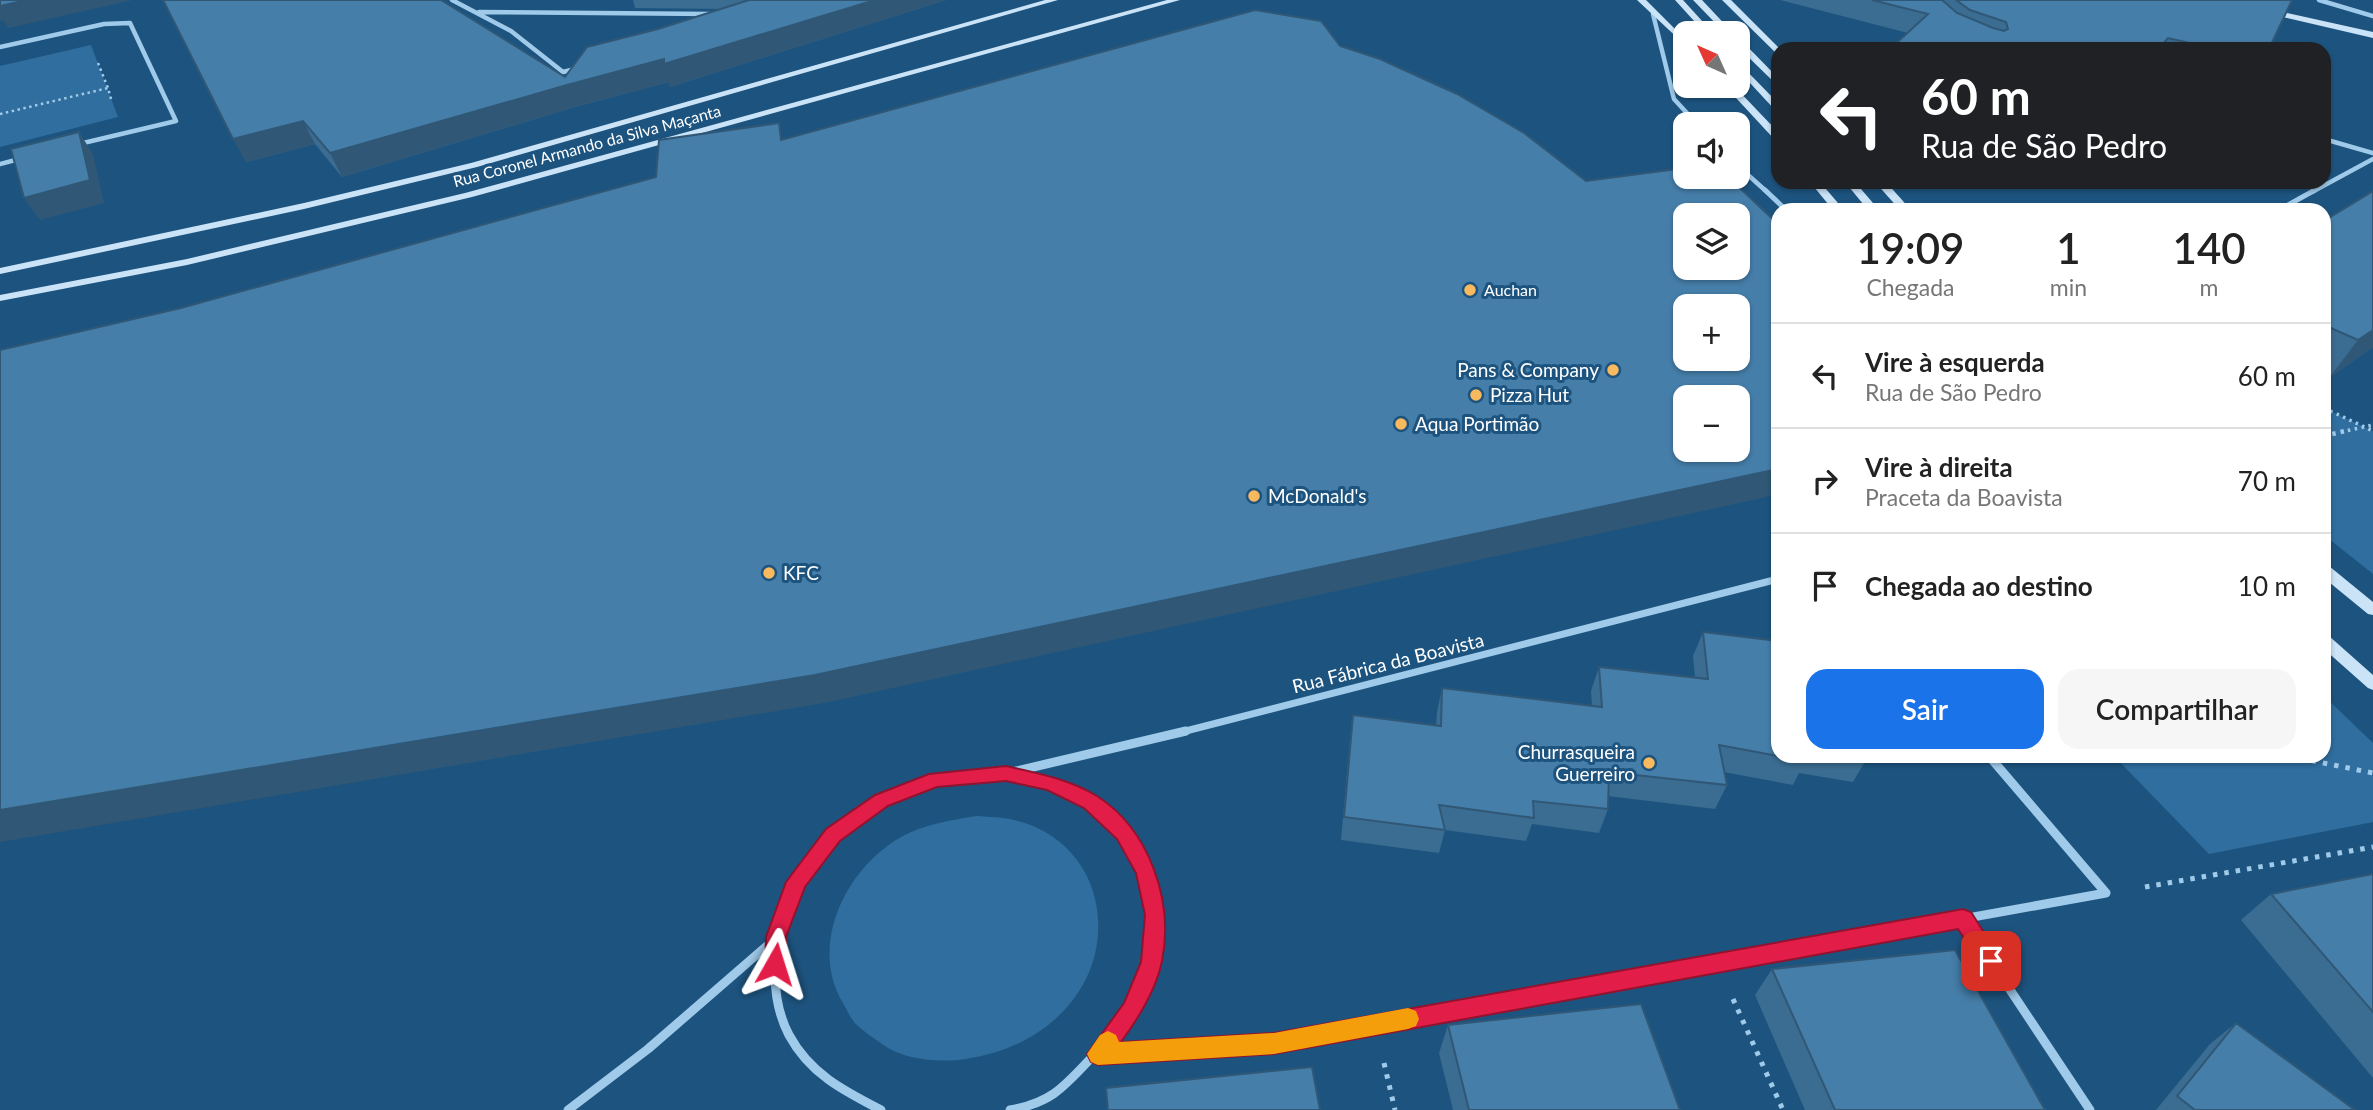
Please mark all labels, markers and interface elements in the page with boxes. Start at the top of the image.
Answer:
north arrow [1673,21,1750,98]
map controls [1673,21,1750,462]
text: 60 m [1921,67,2031,125]
icon: left [1806,70,1897,161]
street label: Rua Coronel Armando da Silva Maçanta [451,101,723,190]
button: sound [1673,112,1750,189]
text: Rua de São Pedro [1921,126,2167,165]
button: layers [1673,203,1750,280]
text: 19:09 [1856,223,1964,273]
text: 1 [2056,223,2081,273]
text: 140 [2173,223,2246,273]
text: Chegada [1866,273,1954,301]
text: min [2050,273,2087,301]
text: m [2200,273,2219,301]
place label: Auchan [1484,280,1537,299]
marker: Auchan [1462,282,1478,298]
button: + [1673,294,1750,371]
text: Vire à esquerda [1865,346,2045,378]
icon: left [1806,357,1844,395]
place label: Pans & Company [1457,358,1599,381]
text: 60 m [2238,360,2296,392]
marker: Pans & Company [1605,362,1621,378]
text: Rua de São Pedro [1865,378,2042,406]
place label: Pizza Hut [1490,383,1569,406]
button: − [1673,385,1750,462]
marker: Pizza Hut [1468,387,1484,403]
place label: Aqua Portimão [1415,412,1539,435]
marker: Aqua Portimão [1393,416,1409,432]
text: Vire à direita [1865,451,2013,483]
icon: right [1806,462,1844,500]
text: 70 m [2238,465,2296,497]
text: Praceta da Boavista [1865,483,2063,511]
place label: McDonald's [1268,484,1367,507]
marker: McDonald's [1246,488,1262,504]
place label: KFC [783,561,819,584]
marker: KFC [761,565,777,581]
icon: arrive [1806,567,1844,605]
text: Chegada ao destino [1865,570,2093,602]
text: 10 m [2238,570,2296,602]
street label: Rua Fábrica da Boavista [1290,628,1486,697]
button: Sair [1806,669,2044,749]
button: Compartilhar [2058,669,2296,749]
place label: Churrasqueira Guerreiro [1518,740,1635,785]
marker: Churrasqueira Guerreiro [1641,755,1657,771]
position arrow [738,927,812,1001]
pin [1961,931,2021,991]
icon: arrive [1972,942,2010,980]

